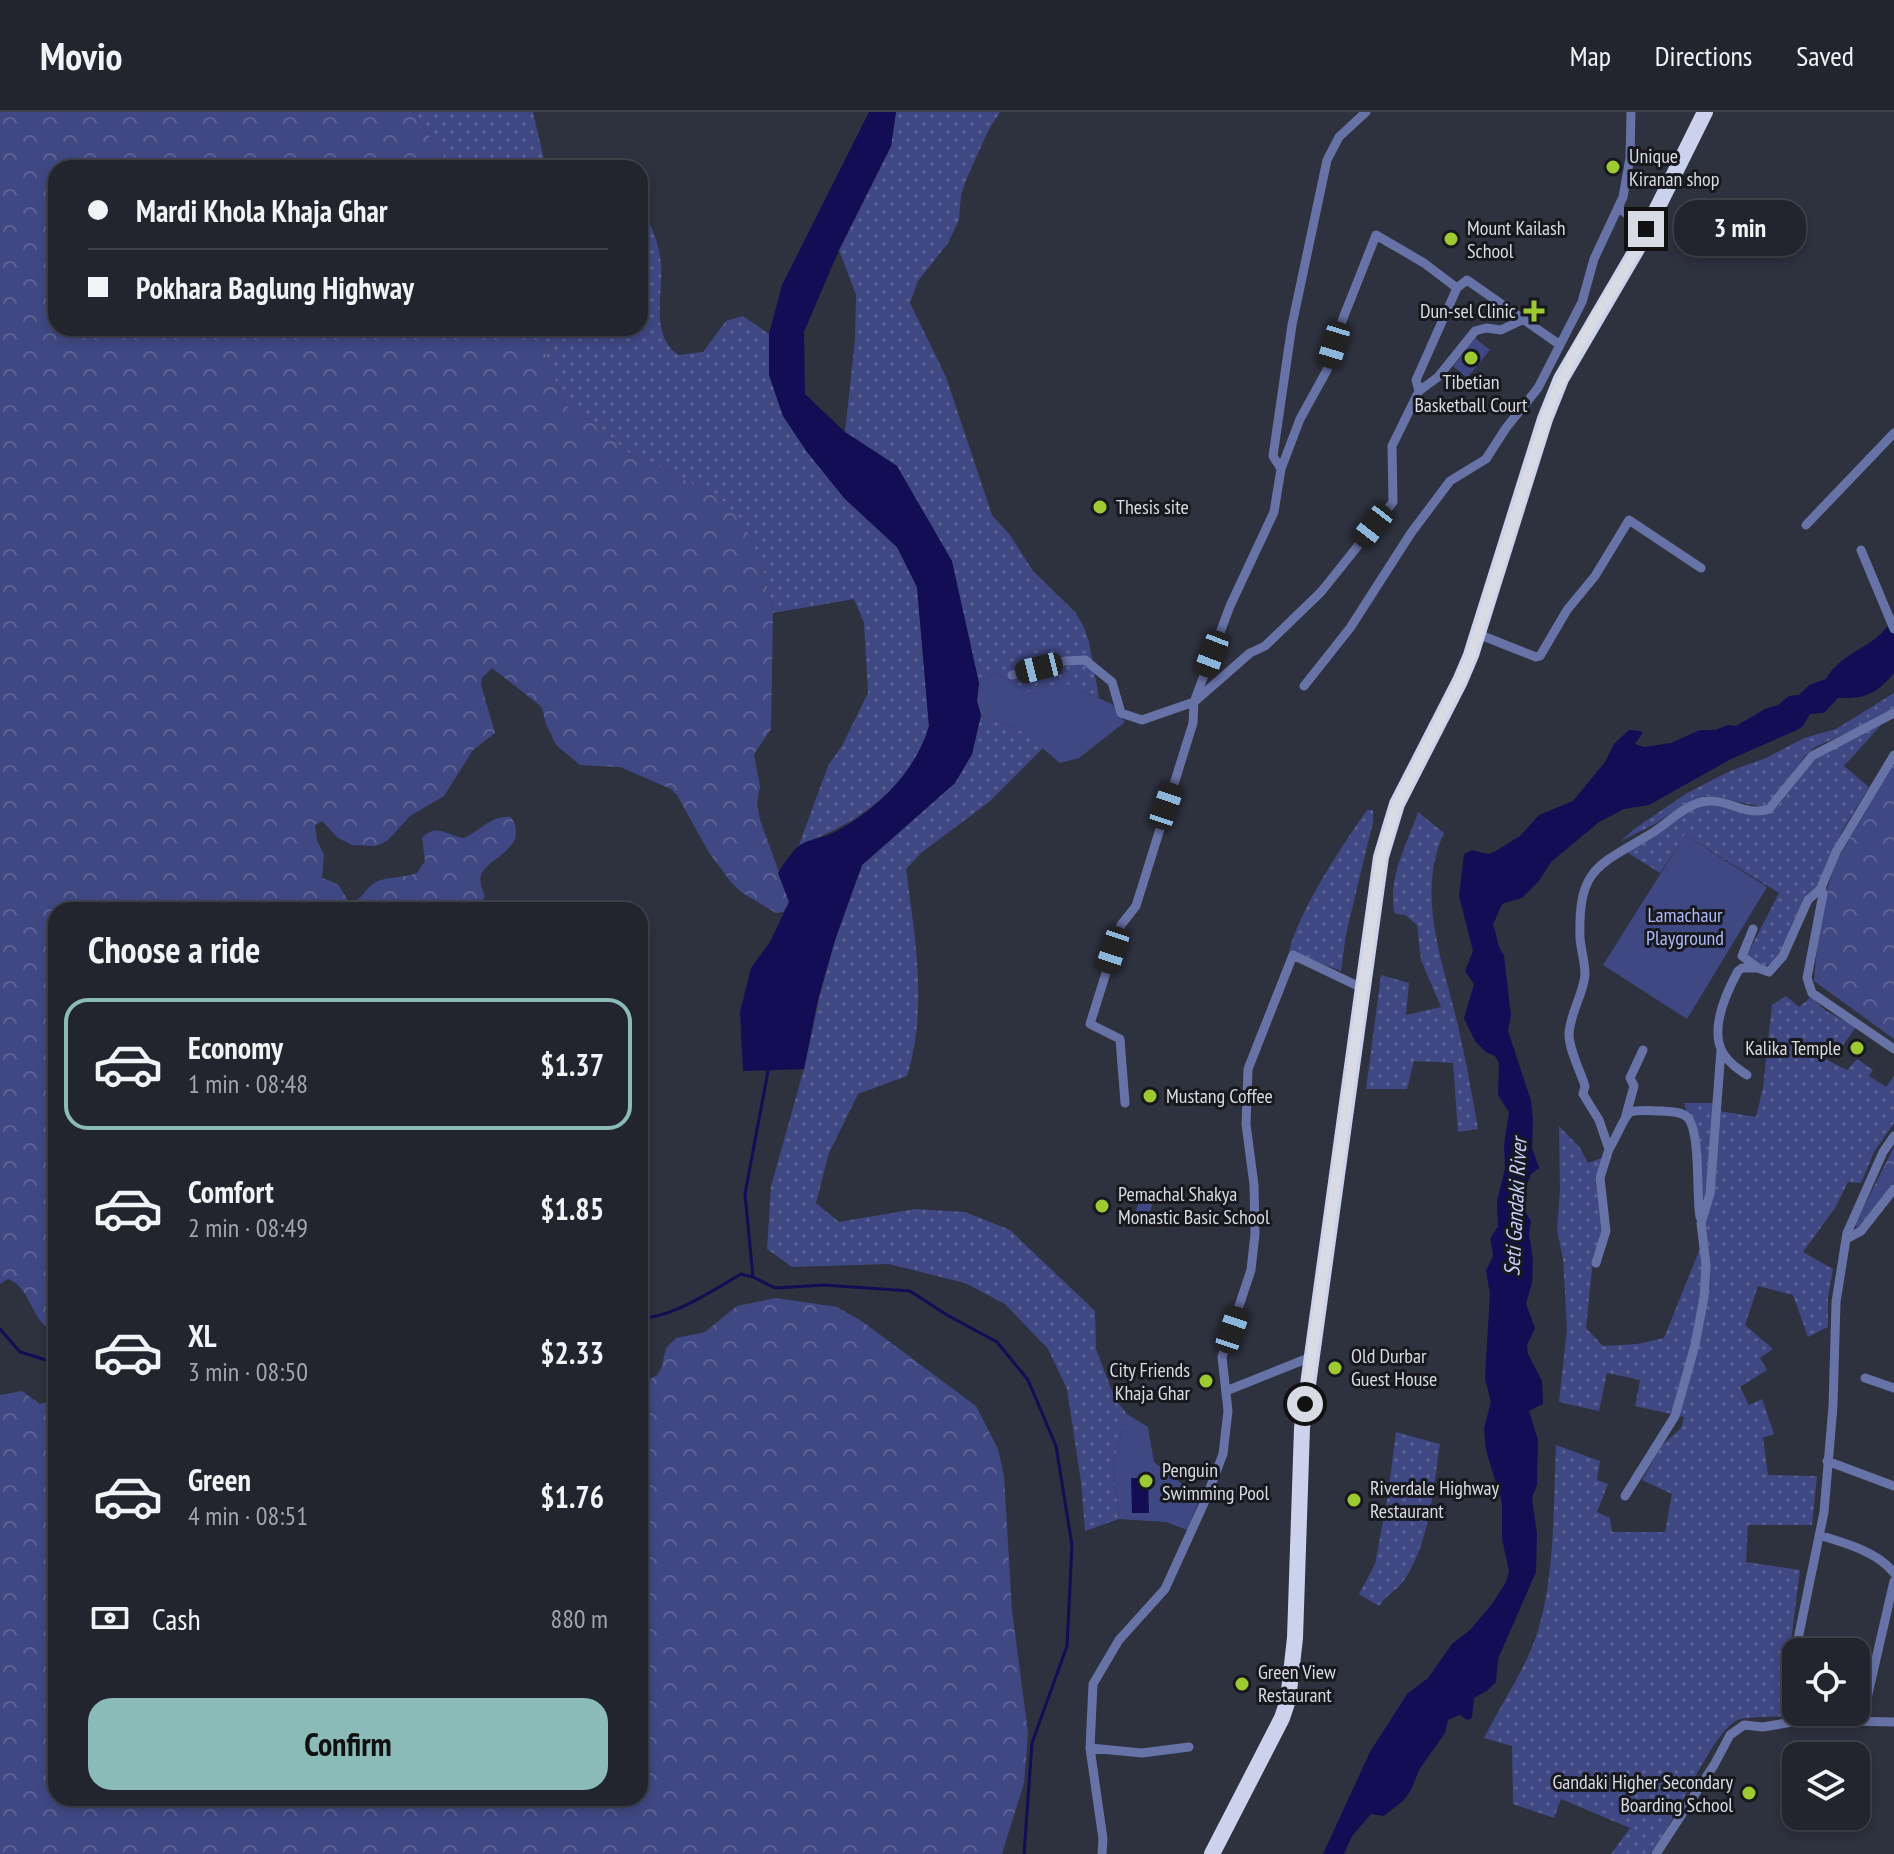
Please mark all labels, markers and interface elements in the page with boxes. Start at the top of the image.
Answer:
text: Movio [40,31,122,80]
text: Map [1570,37,1611,74]
text: Directions [1655,37,1752,74]
text: Saved [1796,37,1854,74]
place label: Unique Kiranan shop [1629,143,1719,192]
marker: Unique Kiranan shop [1604,158,1622,176]
text: Mardi Khola Khaja Ghar [136,191,388,230]
callout: 3 min [1674,201,1806,257]
route end [1628,211,1664,247]
text: 3 min [1714,211,1766,244]
place label: Mount Kailash School [1467,215,1566,264]
marker: Mount Kailash School [1442,230,1460,248]
text: Pokhara Baglung Highway [136,268,414,307]
place label: Dun-sel Clinic [1420,298,1516,324]
marker: Dun-sel Clinic [1523,300,1545,322]
car [1316,319,1352,371]
marker: Tibetian Basketball Court [1462,349,1480,367]
place label: Tibetian Basketball Court [1414,369,1528,418]
place label: Thesis site [1116,494,1189,520]
marker: Thesis site [1091,498,1109,516]
car [1349,500,1397,552]
car [1192,627,1232,681]
car [1013,651,1065,685]
car [1147,779,1185,833]
park label: Lamachaur Playground [1646,902,1724,951]
car [1094,923,1132,977]
text: Choose a ride [88,926,260,973]
icon: car [92,1028,164,1100]
text: Economy [188,1028,283,1067]
place label: Kalika Temple [1745,1035,1841,1061]
marker: Kalika Temple [1848,1039,1866,1057]
text: $1.37 [540,1045,604,1084]
text: 1 min · 08:48 [188,1067,308,1100]
place label: Mustang Coffee [1166,1083,1273,1109]
marker: Mustang Coffee [1141,1087,1159,1105]
water label: Seti Gandaki River [1497,1134,1533,1277]
icon: car [92,1172,164,1244]
text: Comfort [188,1172,274,1211]
place label: Pemachal Shakya Monastic Basic School [1118,1181,1270,1230]
text: $1.85 [540,1189,604,1228]
marker: Pemachal Shakya Monastic Basic School [1093,1197,1111,1215]
text: 2 min · 08:49 [188,1211,308,1244]
car [1213,1303,1251,1357]
icon: car [92,1316,164,1388]
text: XL [188,1316,217,1355]
text: $2.33 [540,1333,604,1372]
place label: Old Durbar Guest House [1351,1343,1437,1392]
text: 3 min · 08:50 [188,1355,308,1388]
place label: City Friends Khaja Ghar [1109,1357,1191,1406]
marker: Old Durbar Guest House [1326,1359,1344,1377]
marker: City Friends Khaja Ghar [1197,1372,1215,1390]
route start [1287,1386,1323,1422]
place label: Penguin Swimming Pool [1162,1457,1269,1506]
icon: car [92,1460,164,1532]
text: Green [188,1460,251,1499]
marker: Penguin Swimming Pool [1137,1472,1155,1490]
place label: Riverdale Highway Restaurant [1370,1475,1500,1524]
text: $1.76 [540,1477,604,1516]
marker: Riverdale Highway Restaurant [1345,1491,1363,1509]
text: 4 min · 08:51 [188,1499,308,1532]
icon: cash [88,1596,132,1640]
text: Cash [152,1599,201,1638]
text: 880 m [550,1602,608,1635]
map controls [1782,1638,1870,1830]
button: locate [1782,1638,1870,1726]
place label: Green View Restaurant [1258,1659,1336,1708]
marker: Green View Restaurant [1233,1675,1251,1693]
button: Confirm [88,1698,608,1790]
button: layers [1782,1742,1870,1830]
place label: Gandaki Higher Secondary Boarding School [1552,1769,1733,1818]
marker: Gandaki Higher Secondary Boarding School [1740,1784,1758,1802]

